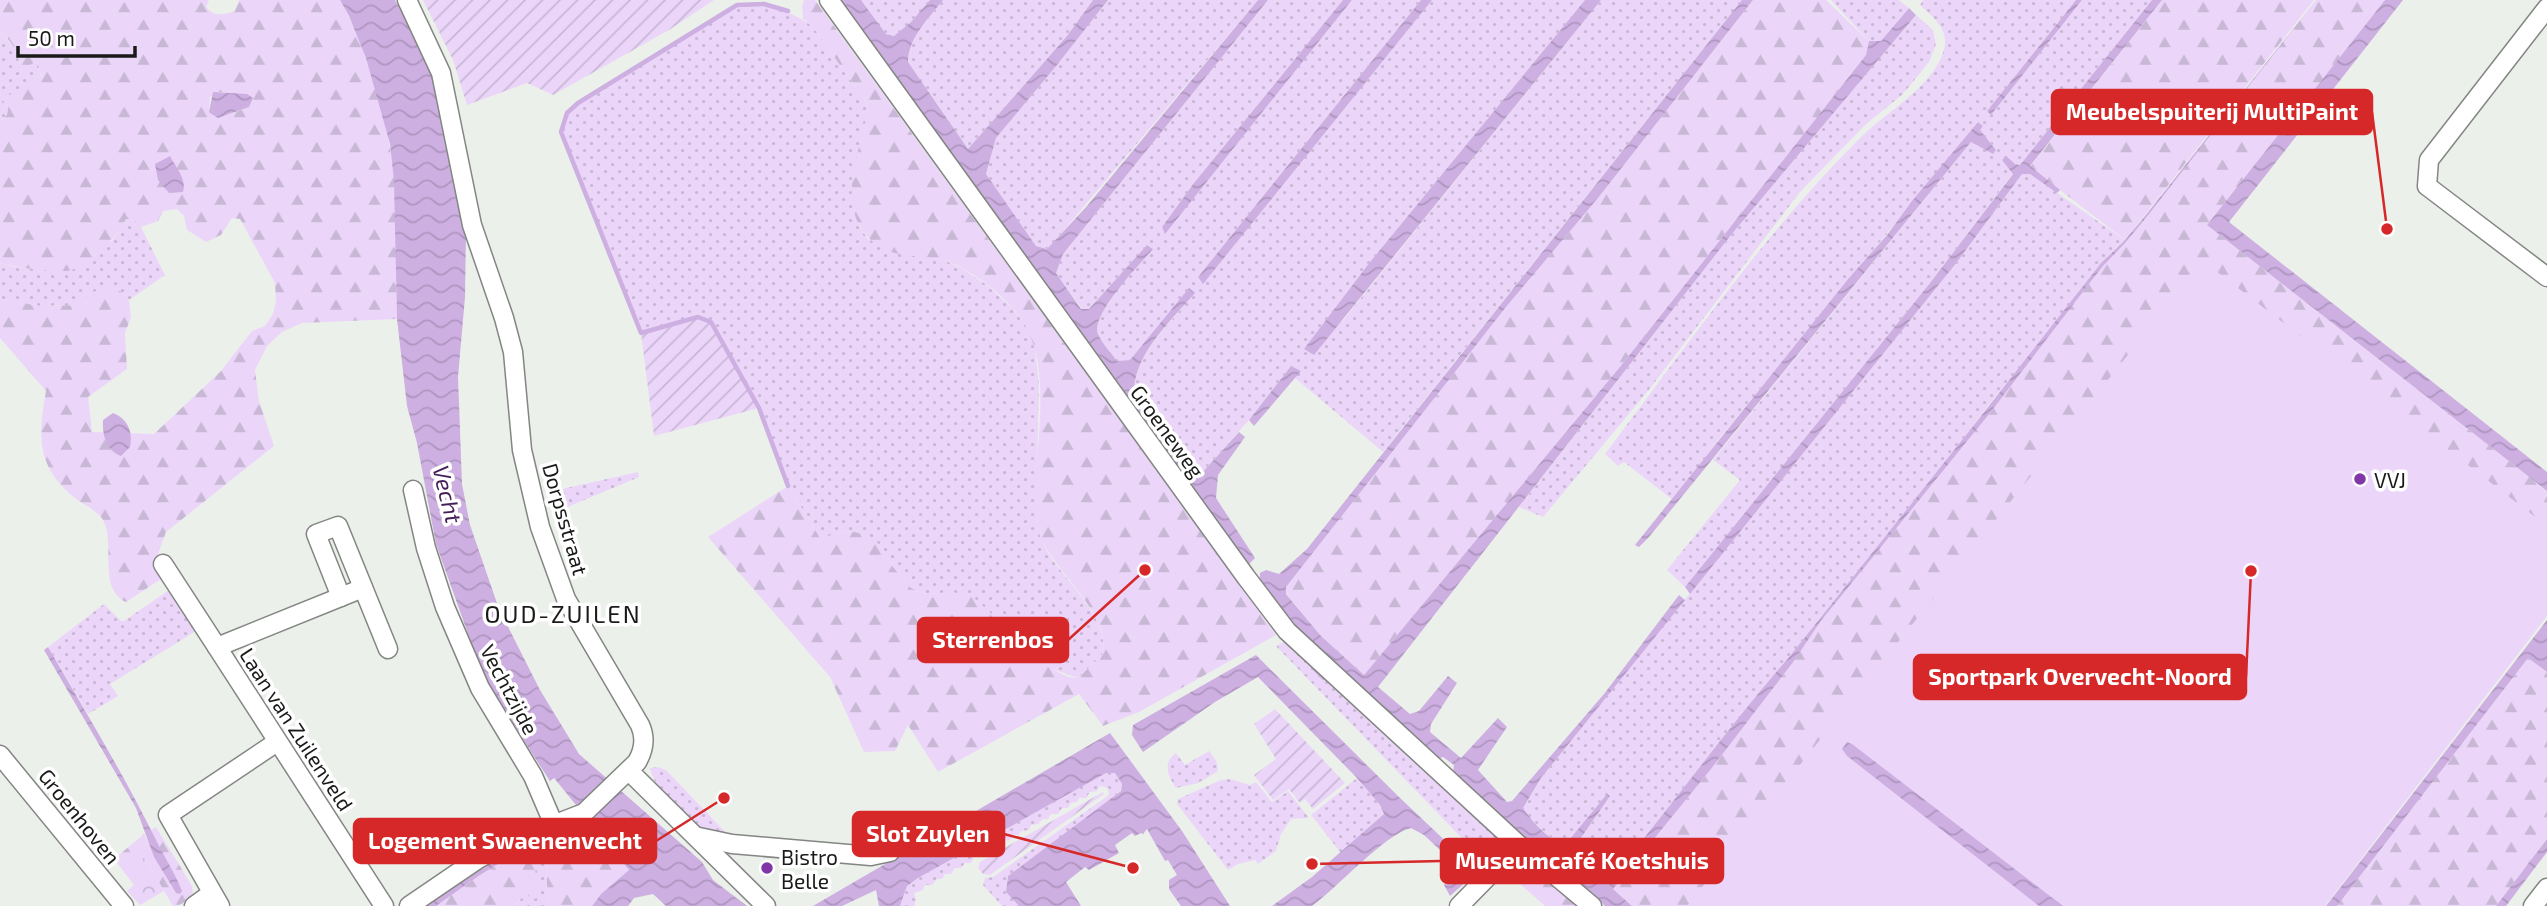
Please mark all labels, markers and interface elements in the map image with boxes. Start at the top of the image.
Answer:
scale bar [18,14,135,58]
text: 50 m [28,25,75,50]
callout: Meubelspuiterij MultiPaint [2052,90,2372,134]
text: Meubelspuiterij MultiPaint [2066,97,2358,125]
street label: Groeneweg [1126,380,1210,482]
street label: Dorpsstraat [538,460,594,578]
water label: Vecht [427,462,469,526]
place label: VVJ [2374,467,2406,492]
marker: VVJ [2352,471,2368,487]
district label: OUD-ZUILEN [484,599,642,628]
callout: Sterrenbos [918,618,1068,662]
text: Sterrenbos [932,625,1054,653]
street label: Vechtzijde [475,640,544,739]
street label: Laan van Zuilenveld [235,643,359,815]
callout: Sportpark Overvecht-Noord [1914,655,2246,699]
text: Sportpark Overvecht-Noord [1928,662,2232,690]
street label: Groenhoven [34,763,126,869]
callout: Slot Zuylen [853,812,1004,856]
callout: Logement Swaenenvecht [354,819,656,863]
text: Slot Zuylen [866,819,990,847]
text: Logement Swaenenvecht [368,826,642,854]
callout: Museumcafé Koetshuis [1441,839,1723,883]
place label: Bistro Belle [781,844,838,893]
text: Museumcafé Koetshuis [1455,846,1709,874]
marker: Bistro Belle [759,860,775,876]

